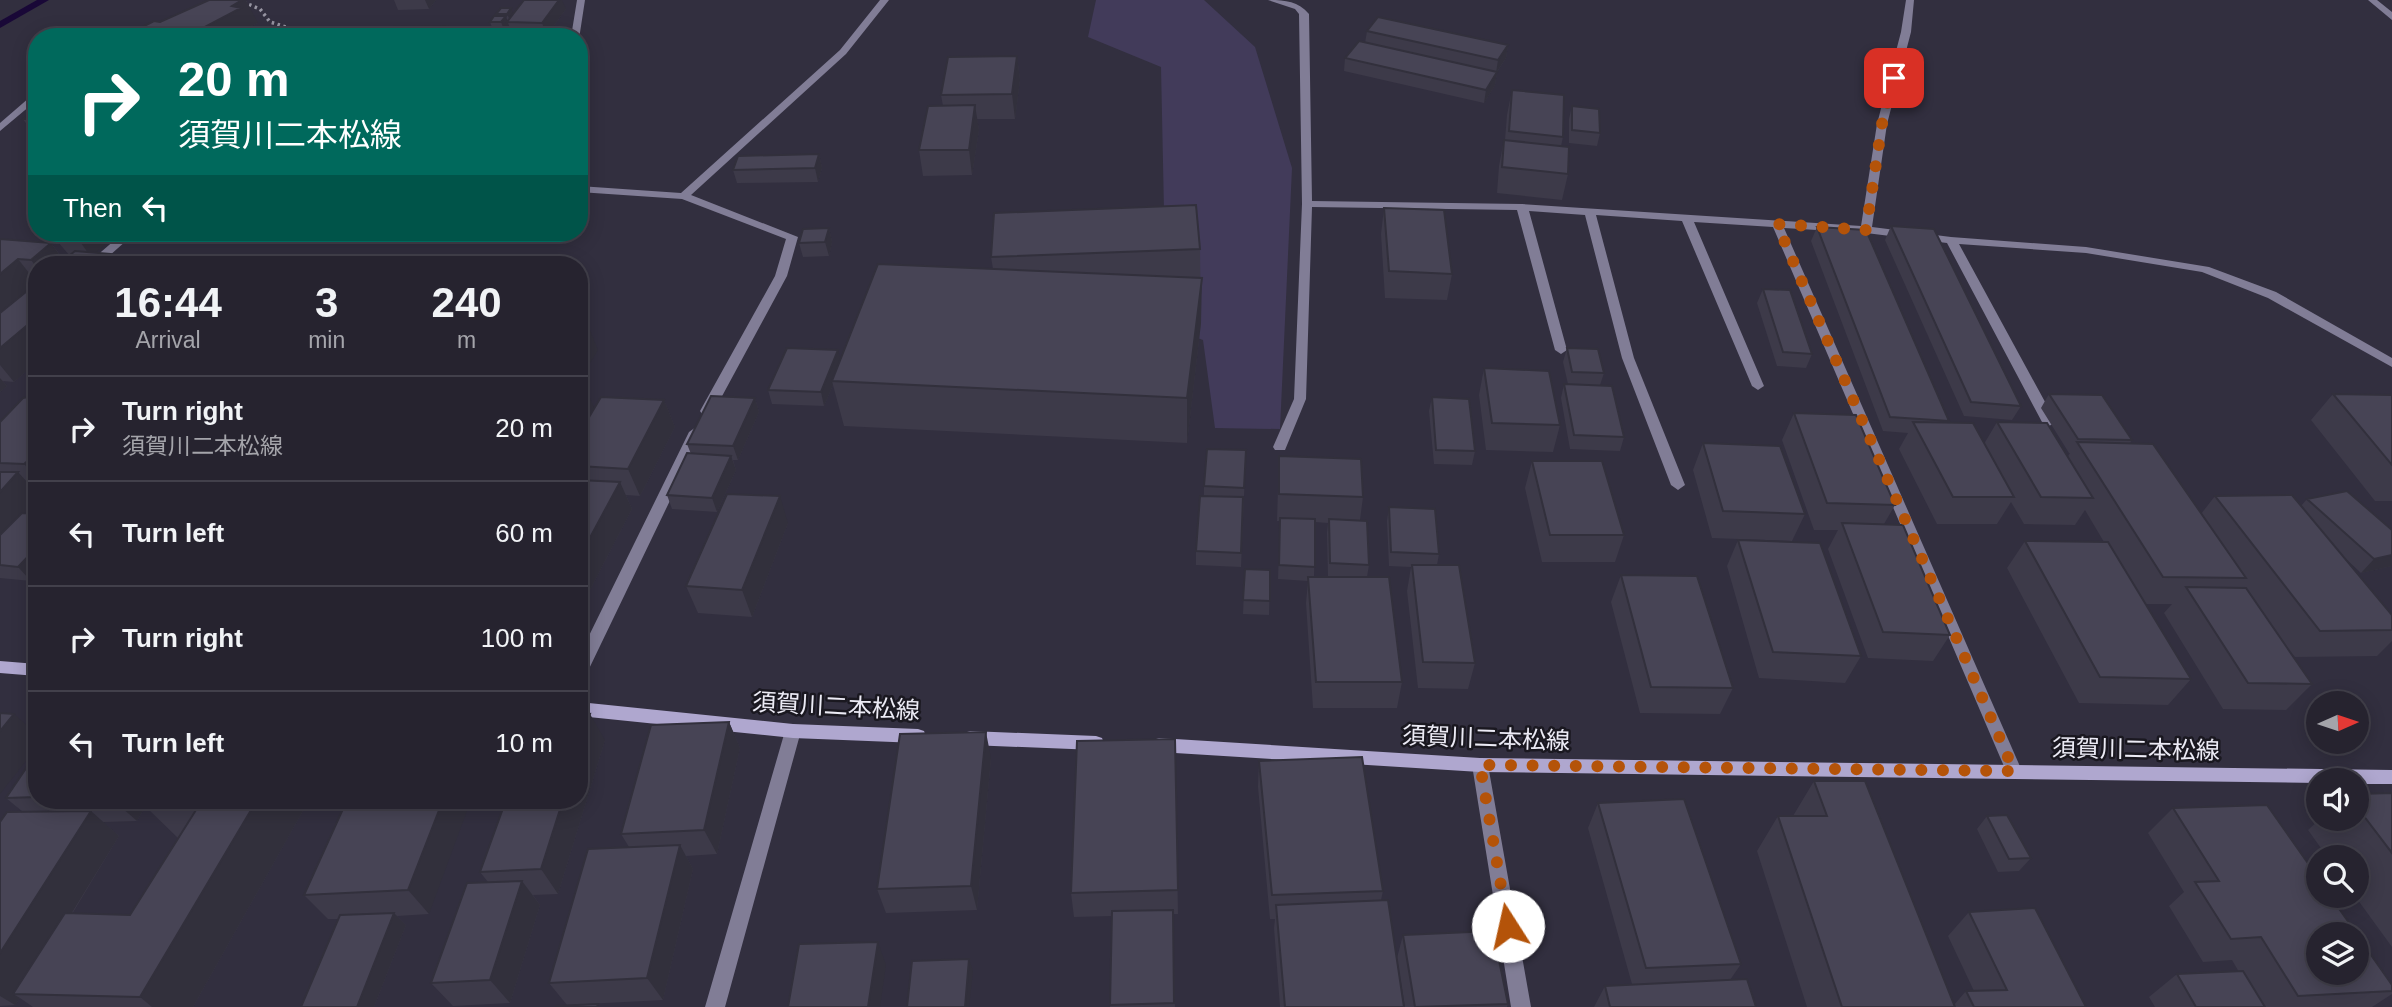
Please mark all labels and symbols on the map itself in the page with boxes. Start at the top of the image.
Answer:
pin [1864,48,1924,108]
street label: 須賀川二本松線 [751,688,921,724]
north arrow [2306,691,2370,754]
street label: 須賀川二本松線 [1402,722,1570,754]
street label: 須賀川二本松線 [2052,734,2220,764]
position arrow [1471,889,1545,963]

